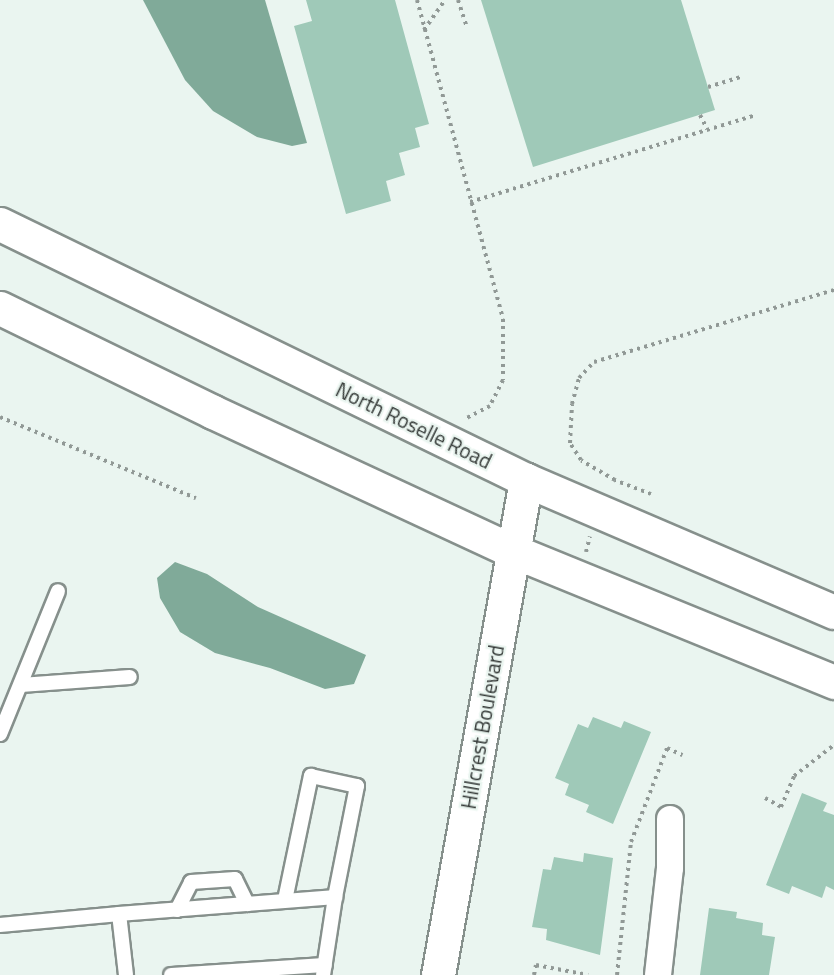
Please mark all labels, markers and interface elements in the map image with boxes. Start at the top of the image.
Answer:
street label: North Roselle Road [332,376,496,474]
street label: Hillcrest Boulevard [455,643,509,811]

